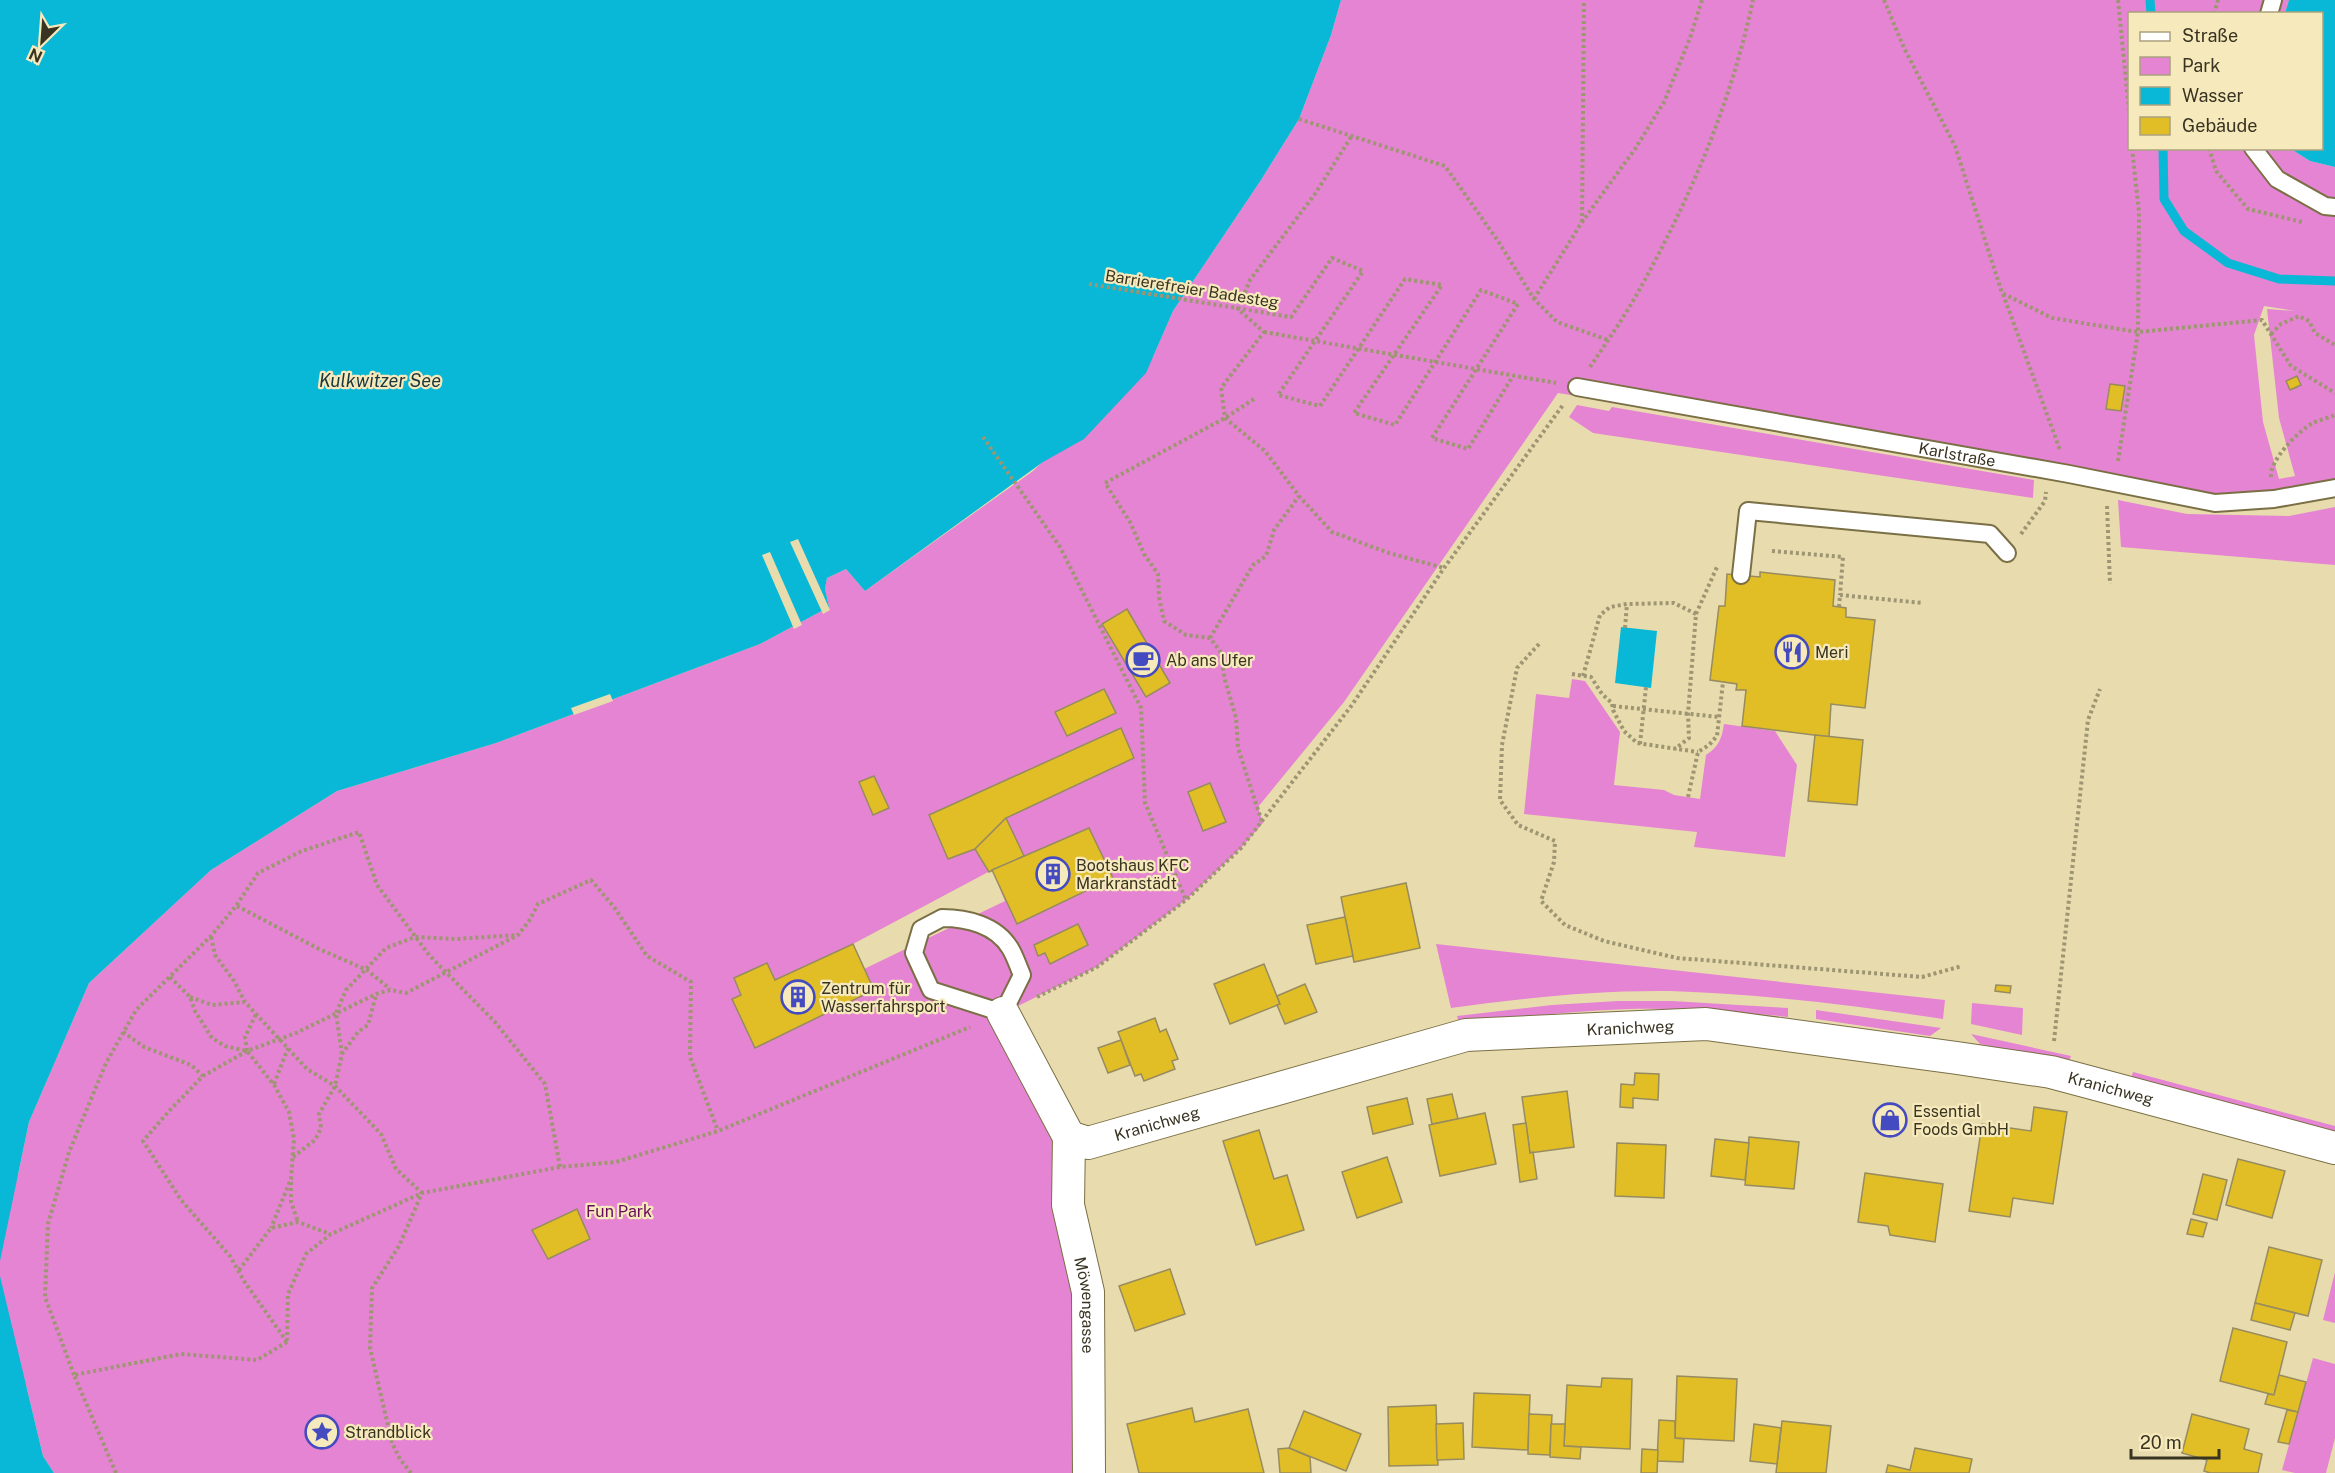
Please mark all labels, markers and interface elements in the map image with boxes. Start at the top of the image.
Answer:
north arrow [12,12,72,72]
legend [2128,12,2323,150]
text: Straße [2182,25,2238,46]
text: N [26,44,46,66]
text: Park [2182,55,2220,76]
text: Wasser [2182,85,2244,106]
text: Gebäude [2182,115,2257,136]
street label: Barrierefreier Badesteg [1104,266,1280,312]
water label: Kulkwitzer See [319,370,441,391]
street label: Karlstraße [1917,438,1997,470]
restaurant icon: Meri [1774,634,1810,670]
cafe icon: Ab ans Ufer [1125,642,1161,678]
place label: Meri [1815,643,1848,662]
place label: Ab ans Ufer [1166,651,1253,670]
building icon: Bootshaus KFC Markranstädt [1035,856,1071,892]
place label: Bootshaus KFC Markranstädt [1076,856,1190,893]
building icon: Zentrum für Wasserfahrsport [780,979,816,1015]
place label: Zentrum für Wasserfahrsport [821,979,946,1016]
street label: Kranichweg [1586,1016,1675,1039]
street label: Kranichweg [2066,1067,2156,1109]
street label: Kranichweg [1112,1102,1202,1145]
shop icon: Essential Foods GmbH [1872,1102,1908,1138]
place label: Essential Foods GmbH [1913,1102,2009,1139]
park label: Fun Park [586,1202,652,1221]
street label: Möwengasse [1071,1255,1098,1353]
place icon: Strandblick [304,1414,340,1450]
scale bar [2131,1422,2220,1460]
place label: Strandblick [345,1423,431,1442]
text: 20 m [2140,1432,2182,1453]

